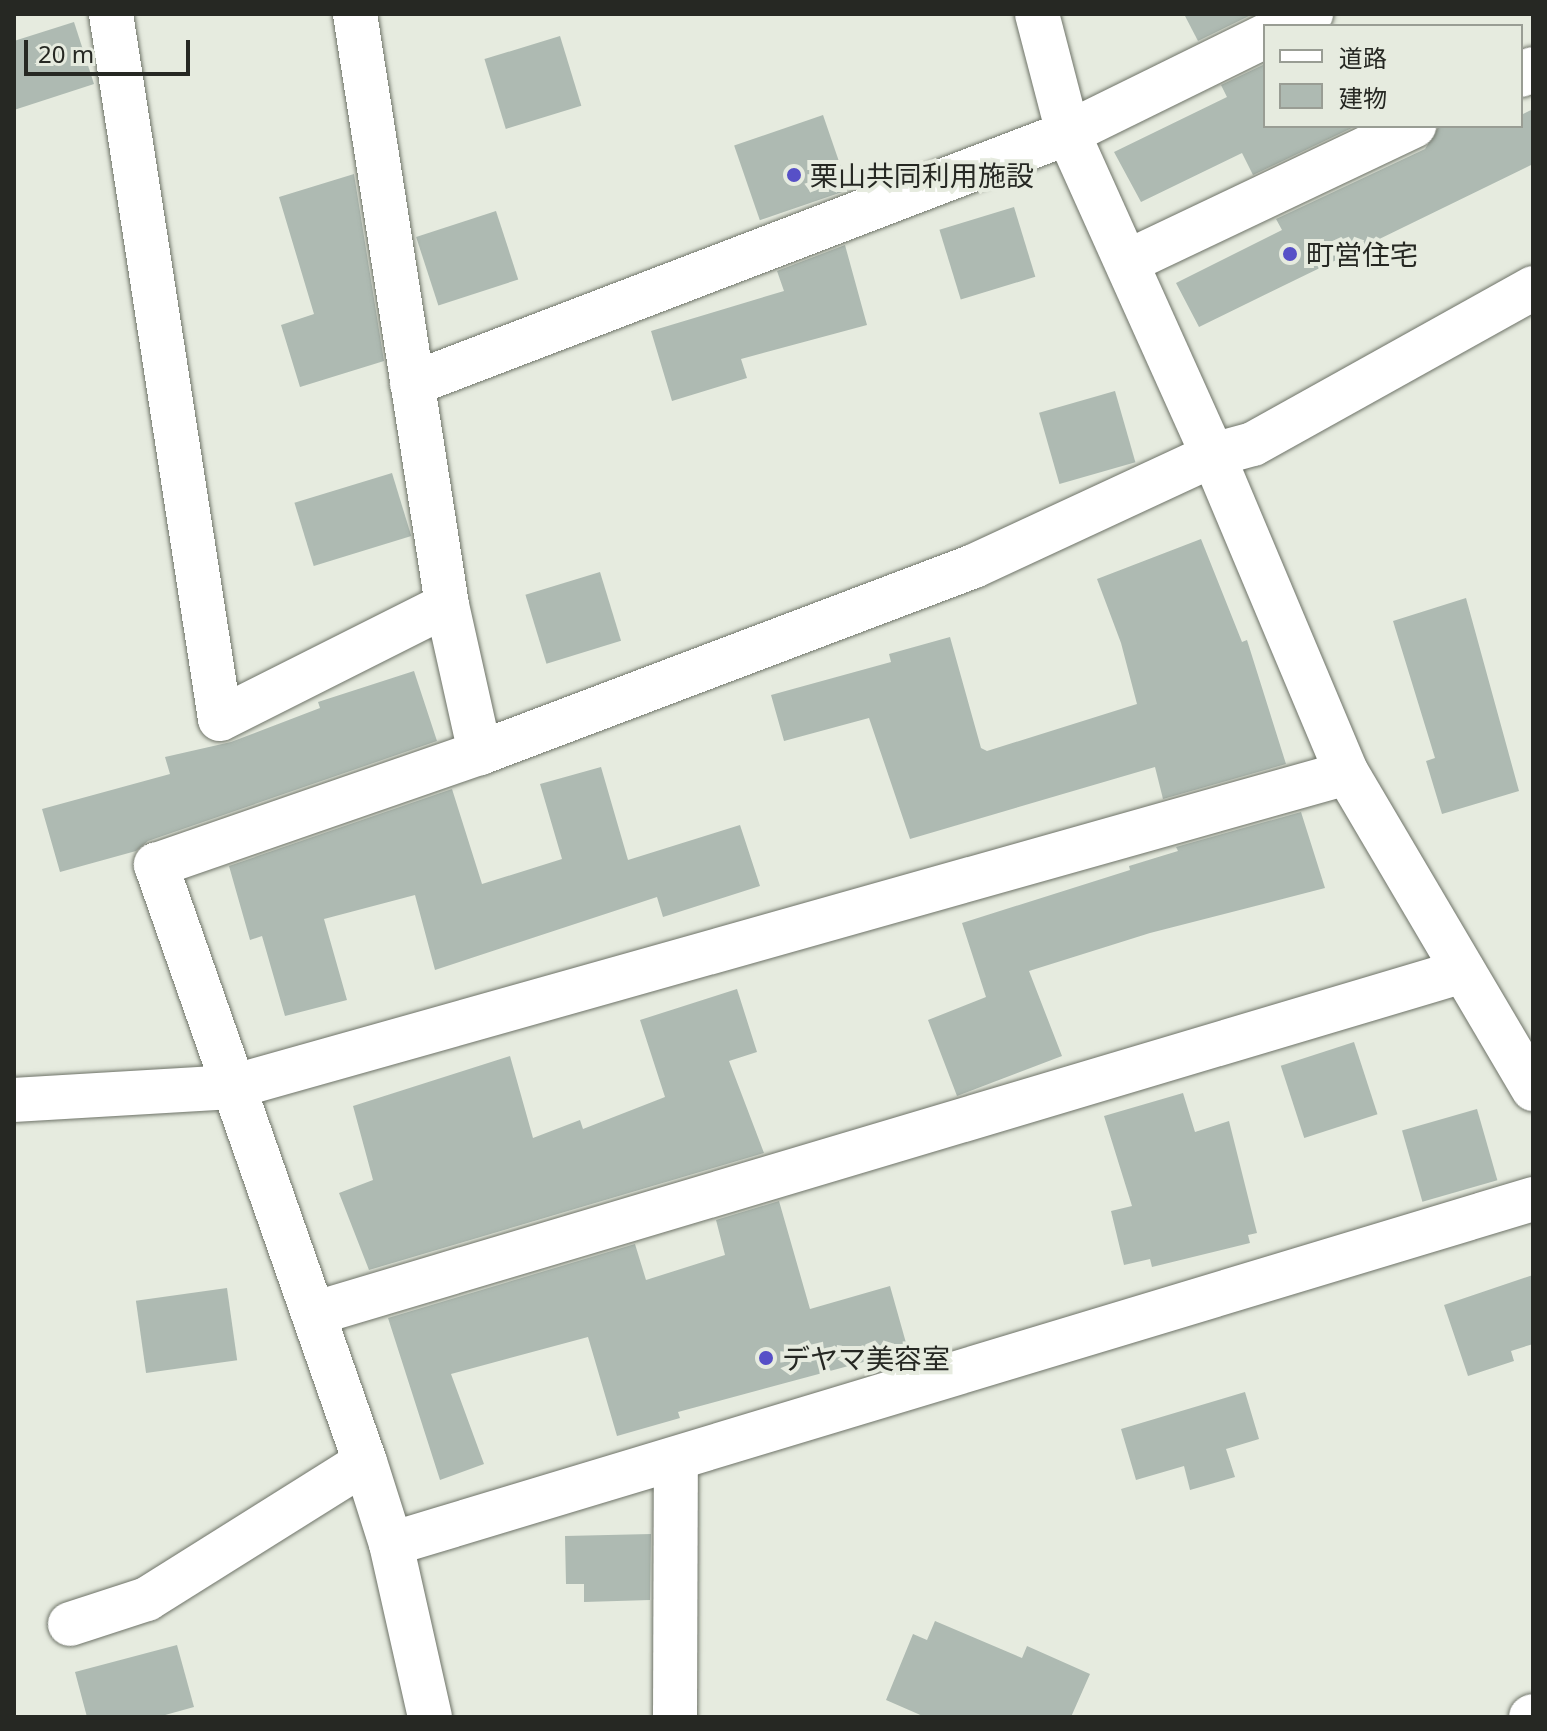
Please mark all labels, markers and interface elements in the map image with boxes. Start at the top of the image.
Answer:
scale bar [28,24,194,74]
legend [1263,24,1523,128]
text: 20 m [38,37,94,70]
text: 道路 [1339,41,1387,74]
text: 建物 [1339,81,1387,114]
place label: 栗山共同利用施設 [810,158,1034,192]
marker: 栗山共同利用施設 [785,166,803,184]
place label: 町営住宅 [1306,237,1418,271]
marker: 町営住宅 [1281,245,1299,263]
place label: デヤマ美容室 [782,1341,950,1375]
marker: デヤマ美容室 [757,1349,775,1367]

